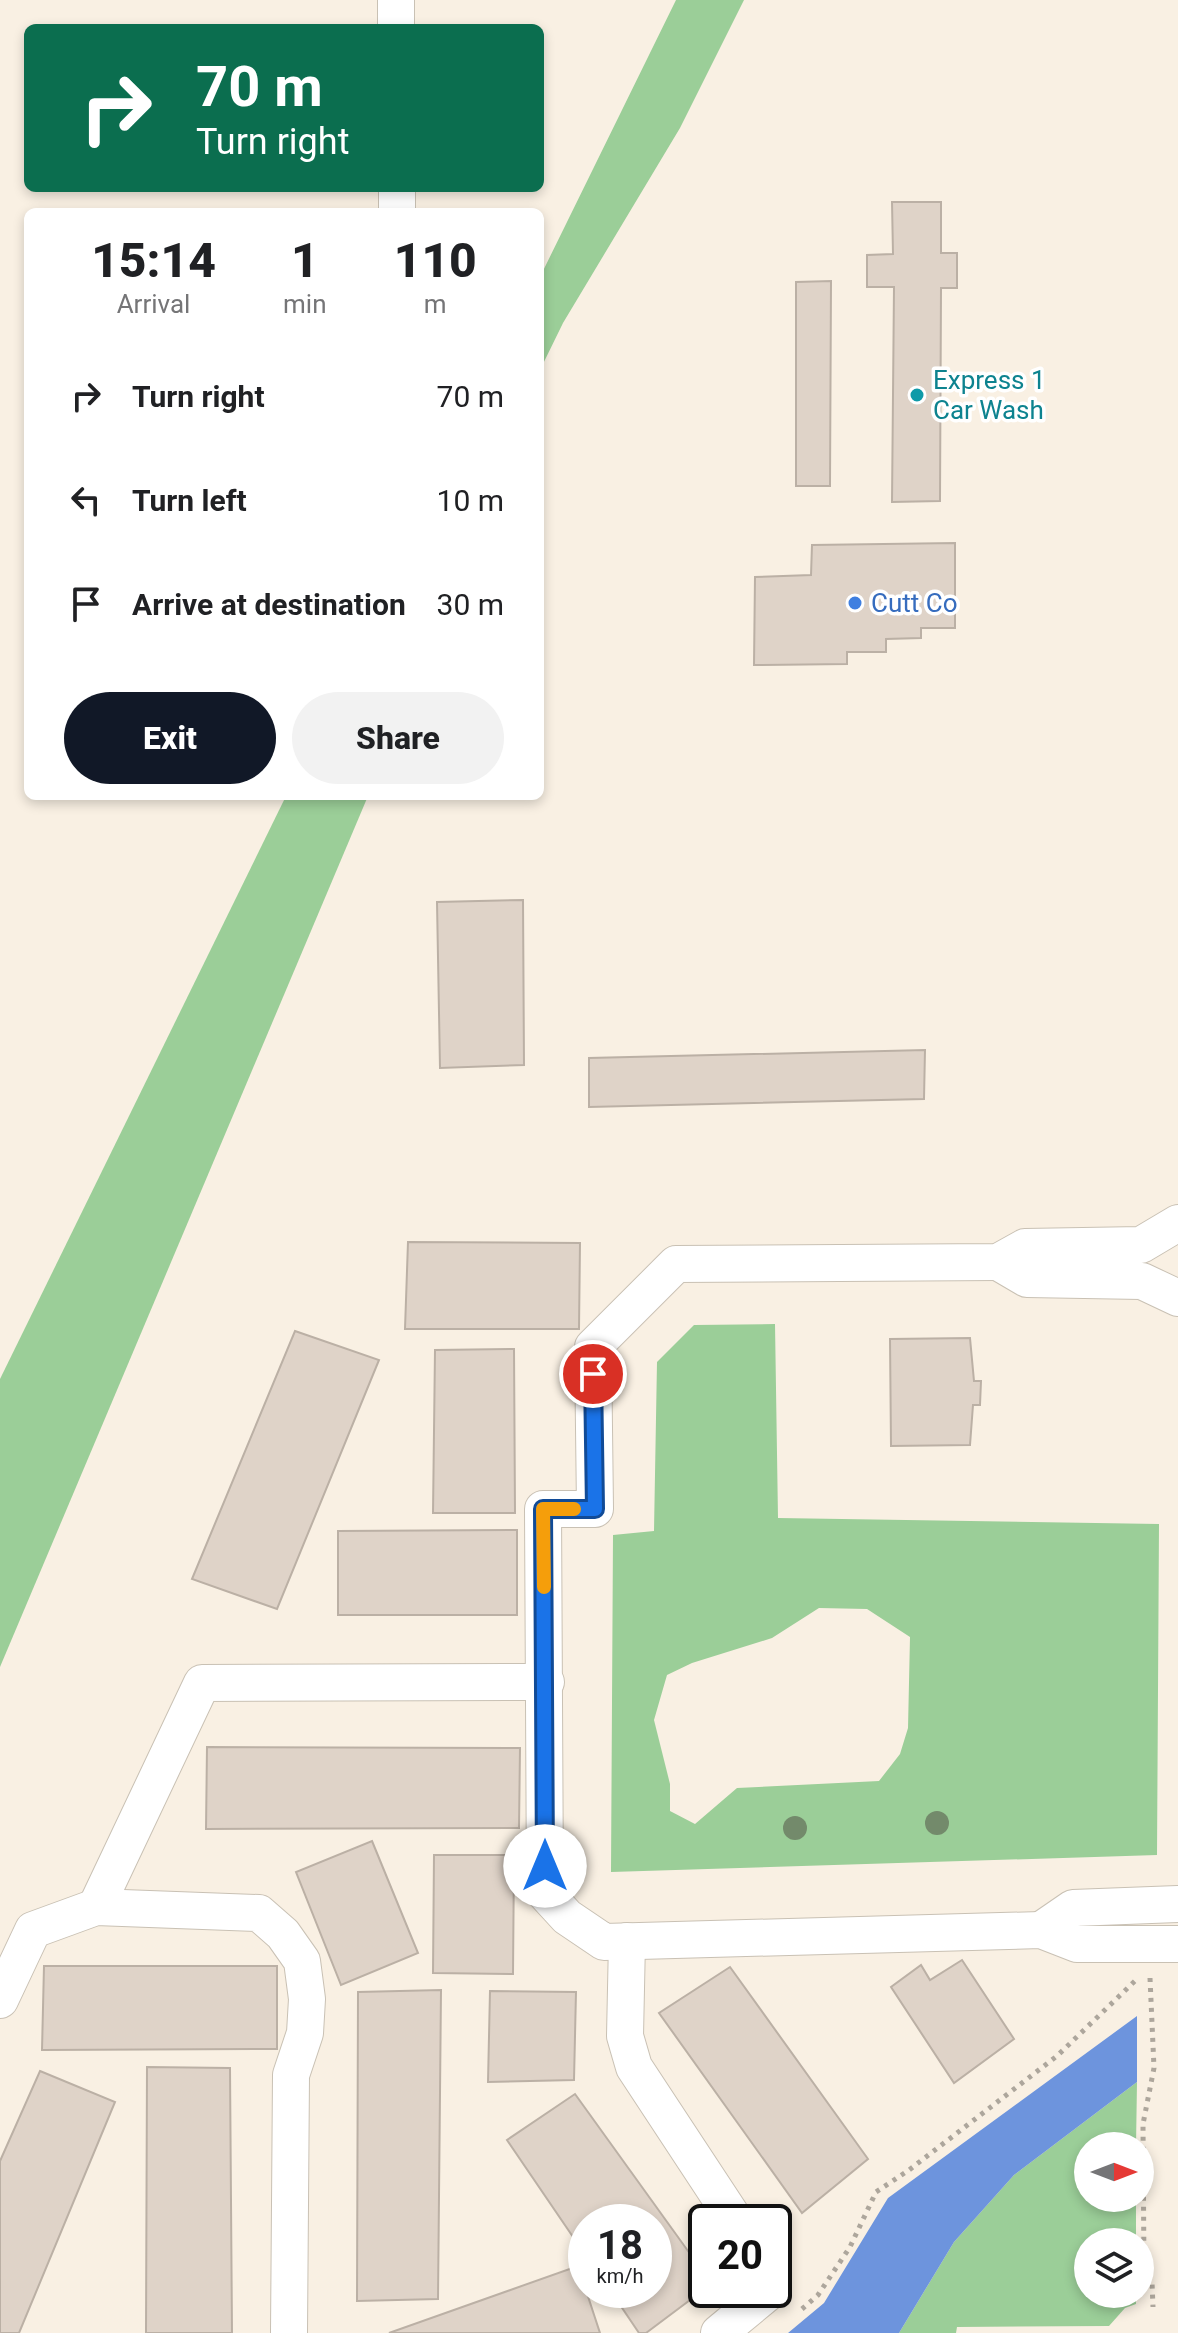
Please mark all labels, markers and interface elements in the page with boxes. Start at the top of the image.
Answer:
text: 70 m [196,54,323,120]
icon: right [64,56,168,160]
text: Turn right [196,121,349,163]
text: 15:14 [91,232,216,289]
text: 1 [291,232,319,289]
text: 110 [394,232,477,289]
text: Arrival [117,289,190,319]
text: min [283,289,327,319]
text: m [424,289,447,319]
place label: Express 1 Car Wash [933,365,1046,425]
icon: right [64,374,108,418]
text: Turn right [132,379,265,414]
text: 70 m [437,379,504,414]
marker: Express 1 Car Wash [908,386,926,404]
icon: left [64,478,108,522]
text: Turn left [132,483,247,518]
text: 10 m [437,483,504,518]
icon: arrive [64,582,108,626]
text: Arrive at destination [132,587,406,622]
text: 30 m [437,587,504,622]
place label: Cutt Co [871,588,957,618]
marker: Cutt Co [846,594,864,612]
button: Exit [64,692,276,784]
button: Share [292,692,504,784]
pin [559,1340,627,1408]
icon: arrive [571,1352,615,1396]
position arrow [503,1824,587,1908]
north arrow [1074,2132,1154,2212]
map controls [1074,2132,1154,2308]
speed limit sign: 20 [688,2204,792,2308]
text: 18 [597,2222,643,2269]
button: layers [1074,2228,1154,2308]
text: km/h [597,2264,643,2288]

